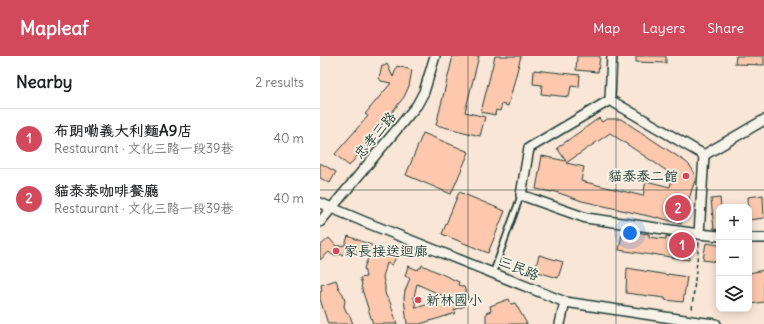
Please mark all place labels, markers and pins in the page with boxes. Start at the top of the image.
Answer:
place label: 貓泰泰二館 [608,167,678,185]
marker: 貓泰泰二館 [681,171,691,181]
pin: 2 [665,193,691,223]
pin: 1 [669,230,695,260]
place label: 家長接送迴廊 [344,242,428,260]
marker: 家長接送迴廊 [331,246,341,256]
place label: 新林國小 [426,291,482,309]
marker: 新林國小 [413,295,423,305]

